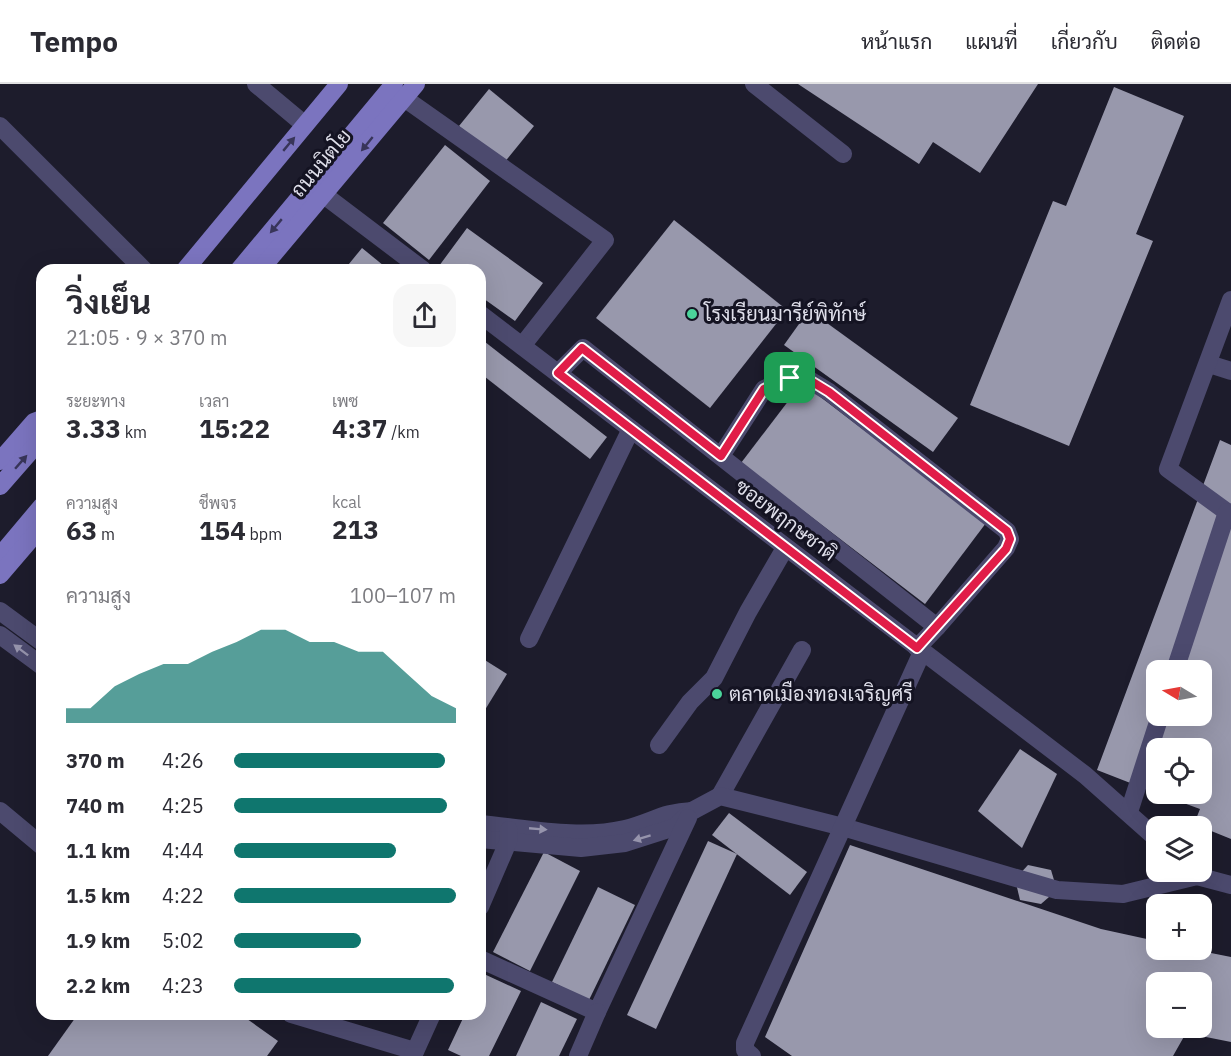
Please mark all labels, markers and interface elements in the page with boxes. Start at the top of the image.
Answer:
text: Tempo [30,23,118,60]
text: หน้าแรก [861,27,932,55]
text: แผนที่ [965,27,1018,55]
text: เกี่ยวกับ [1051,27,1118,55]
text: ติดต่อ [1151,27,1201,55]
street label: ถนนนิตโย [284,123,357,202]
one-way arrow [361,136,374,152]
one-way arrow [282,137,295,152]
one-way arrow [269,218,282,234]
text: วิ่งเย็น [66,280,151,323]
button: share [393,284,456,347]
place label: โรงเรียนมารีย์พิทักษ์ [703,300,867,327]
marker: โรงเรียนมารีย์พิทักษ์ [685,307,699,321]
text: 21:05 · 9 × 370 m [66,324,227,351]
pin [764,352,815,403]
icon: arrive [773,361,806,394]
text: ระยะทาง [66,391,126,411]
text: เวลา [199,391,229,411]
text: เพซ [332,391,358,411]
text: 3.33 [66,411,121,445]
text: 15:22 [199,411,270,445]
text: 4:37 [332,411,387,445]
text: km [121,422,147,442]
text: /km [387,422,420,442]
one-way arrow [14,455,27,470]
street label: ซอยพฤกษชาติ [730,473,843,567]
text: kcal [332,492,361,512]
text: ความสูง [66,493,118,513]
text: ชีพจร [199,493,237,513]
text: 213 [332,512,379,546]
text: 63 [66,513,97,547]
text: 154 [199,513,246,547]
text: m [97,524,115,544]
text: bpm [246,524,282,544]
text: ความสูง [66,582,131,609]
text: 100–107 m [350,582,456,609]
one-way arrow [13,644,29,656]
north arrow [1146,660,1212,726]
map controls [1146,660,1212,1038]
place label: ตลาดเมืองทองเจริญศรี [729,680,913,707]
marker: ตลาดเมืองทองเจริญศรี [710,687,724,701]
button: locate [1146,738,1212,804]
text: 370 m [66,747,125,774]
text: 4:26 [162,747,204,774]
text: 740 m [66,792,125,819]
text: 4:25 [162,792,204,819]
button: layers [1146,816,1212,882]
one-way arrow [529,824,548,834]
one-way arrow [633,834,651,843]
text: 1.1 km [66,837,130,864]
text: 4:44 [162,837,204,864]
text: 1.5 km [66,882,130,909]
text: 4:22 [162,882,204,909]
button: + [1146,894,1212,960]
text: 1.9 km [66,927,130,954]
text: 5:02 [162,927,204,954]
text: 2.2 km [66,972,130,999]
text: 4:23 [162,972,204,999]
button: − [1146,972,1212,1038]

